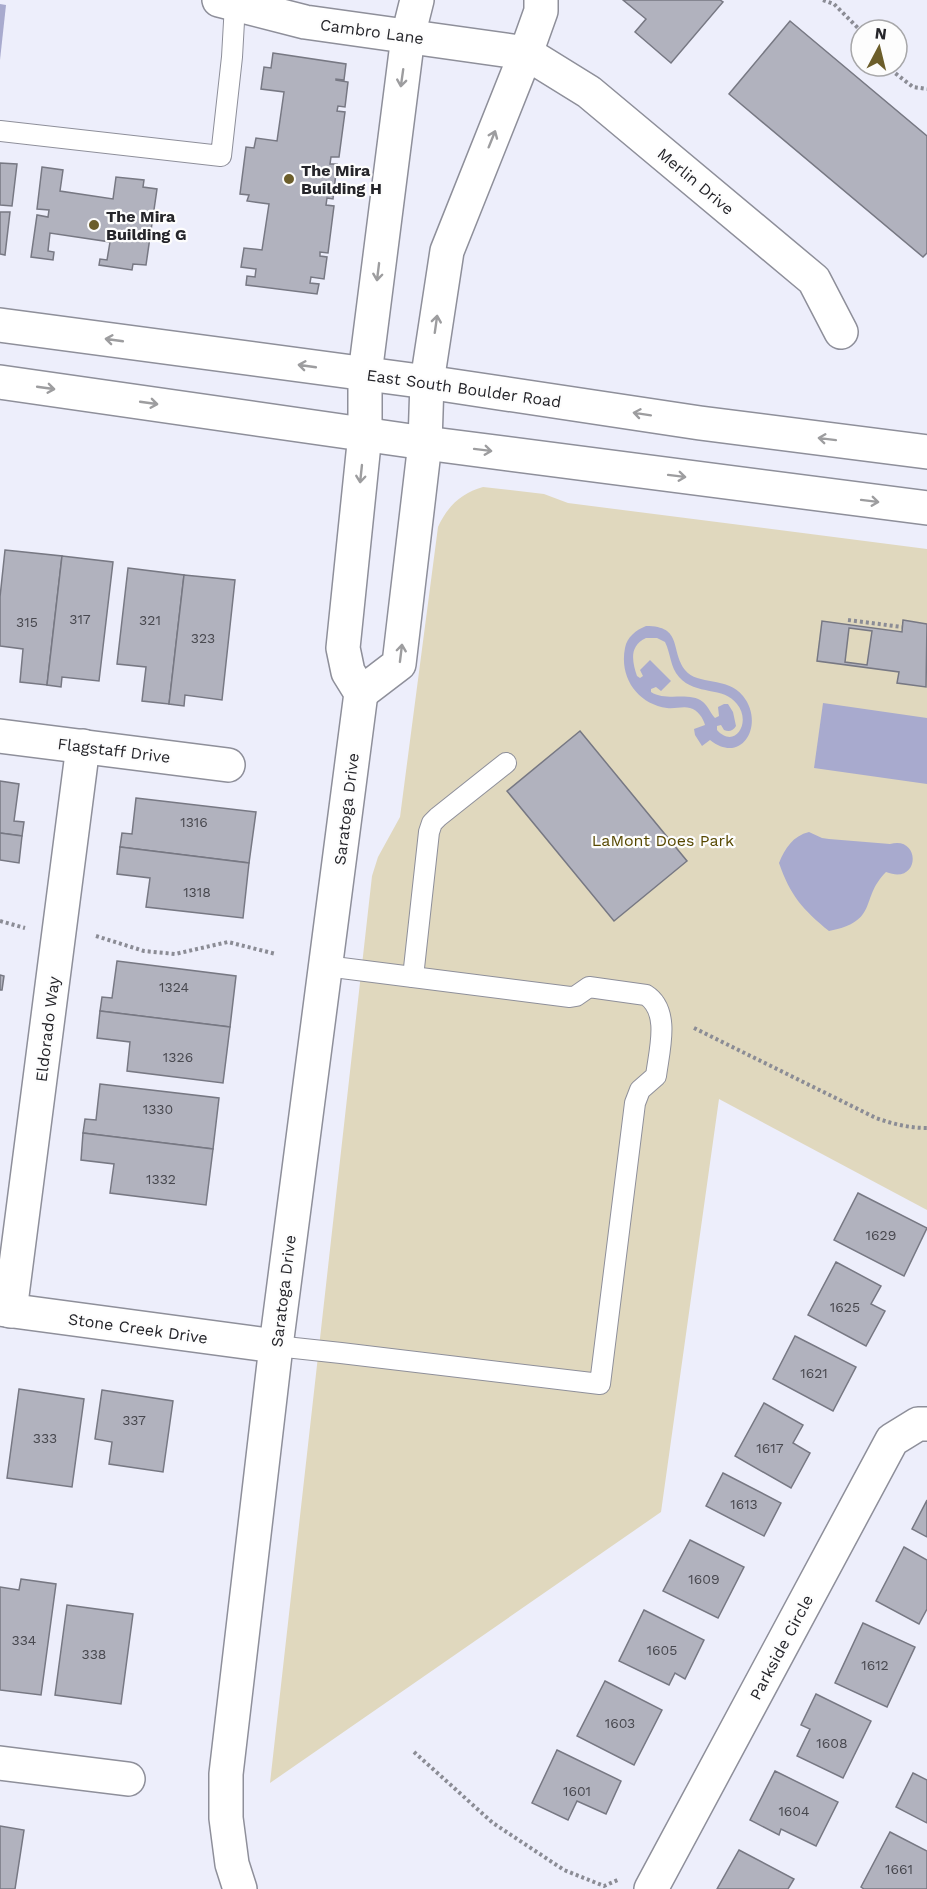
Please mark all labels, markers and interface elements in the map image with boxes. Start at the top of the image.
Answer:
street label: Cambro Lane [319,15,425,48]
north arrow [849,18,909,78]
text: N [874,23,888,44]
one-way arrow [397,68,408,87]
one-way arrow [487,130,498,149]
street label: Merlin Drive [654,144,738,219]
place label: The Mira Building H [301,161,382,198]
marker: The Mira Building H [282,172,296,186]
place label: The Mira Building G [106,207,186,244]
marker: The Mira Building G [87,218,101,232]
one-way arrow [372,261,383,281]
one-way arrow [430,315,441,335]
one-way arrow [105,335,125,346]
one-way arrow [298,361,318,372]
street label: East South Boulder Road [365,365,562,412]
one-way arrow [35,383,55,394]
one-way arrow [139,398,159,409]
one-way arrow [633,408,652,419]
one-way arrow [818,434,838,445]
one-way arrow [473,445,493,456]
one-way arrow [355,464,366,484]
one-way arrow [666,470,686,481]
one-way arrow [859,495,879,506]
house number: 317 [69,611,91,627]
house number: 321 [139,612,161,628]
house number: 315 [16,614,38,630]
house number: 323 [191,630,215,646]
one-way arrow [395,644,406,664]
street label: Flagstaff Drive [56,734,171,767]
street label: Saratoga Drive [330,752,363,866]
house number: 1316 [180,814,208,830]
park label: LaMont Does Park [592,831,734,850]
house number: 1318 [183,884,211,900]
street label: Eldorado Way [32,974,63,1083]
house number: 1324 [159,979,189,995]
house number: 1326 [163,1049,193,1065]
house number: 1330 [143,1101,173,1117]
house number: 1332 [146,1171,176,1187]
house number: 1629 [866,1227,896,1243]
street label: Saratoga Drive [267,1234,300,1348]
house number: 1625 [830,1299,860,1315]
street label: Stone Creek Drive [67,1309,209,1348]
house number: 1621 [800,1365,828,1381]
house number: 337 [122,1412,146,1428]
house number: 333 [33,1430,57,1446]
house number: 1617 [756,1440,784,1456]
house number: 1613 [730,1496,758,1512]
house number: 1609 [688,1571,720,1587]
street label: Parkside Circle [746,1591,817,1703]
house number: 334 [12,1632,36,1648]
house number: 1605 [647,1642,677,1658]
house number: 338 [82,1646,106,1662]
house number: 1612 [861,1657,889,1673]
house number: 1603 [605,1715,635,1731]
house number: 1608 [816,1735,848,1751]
house number: 1601 [563,1783,591,1799]
house number: 1604 [778,1803,810,1819]
house number: 1661 [885,1861,913,1877]

